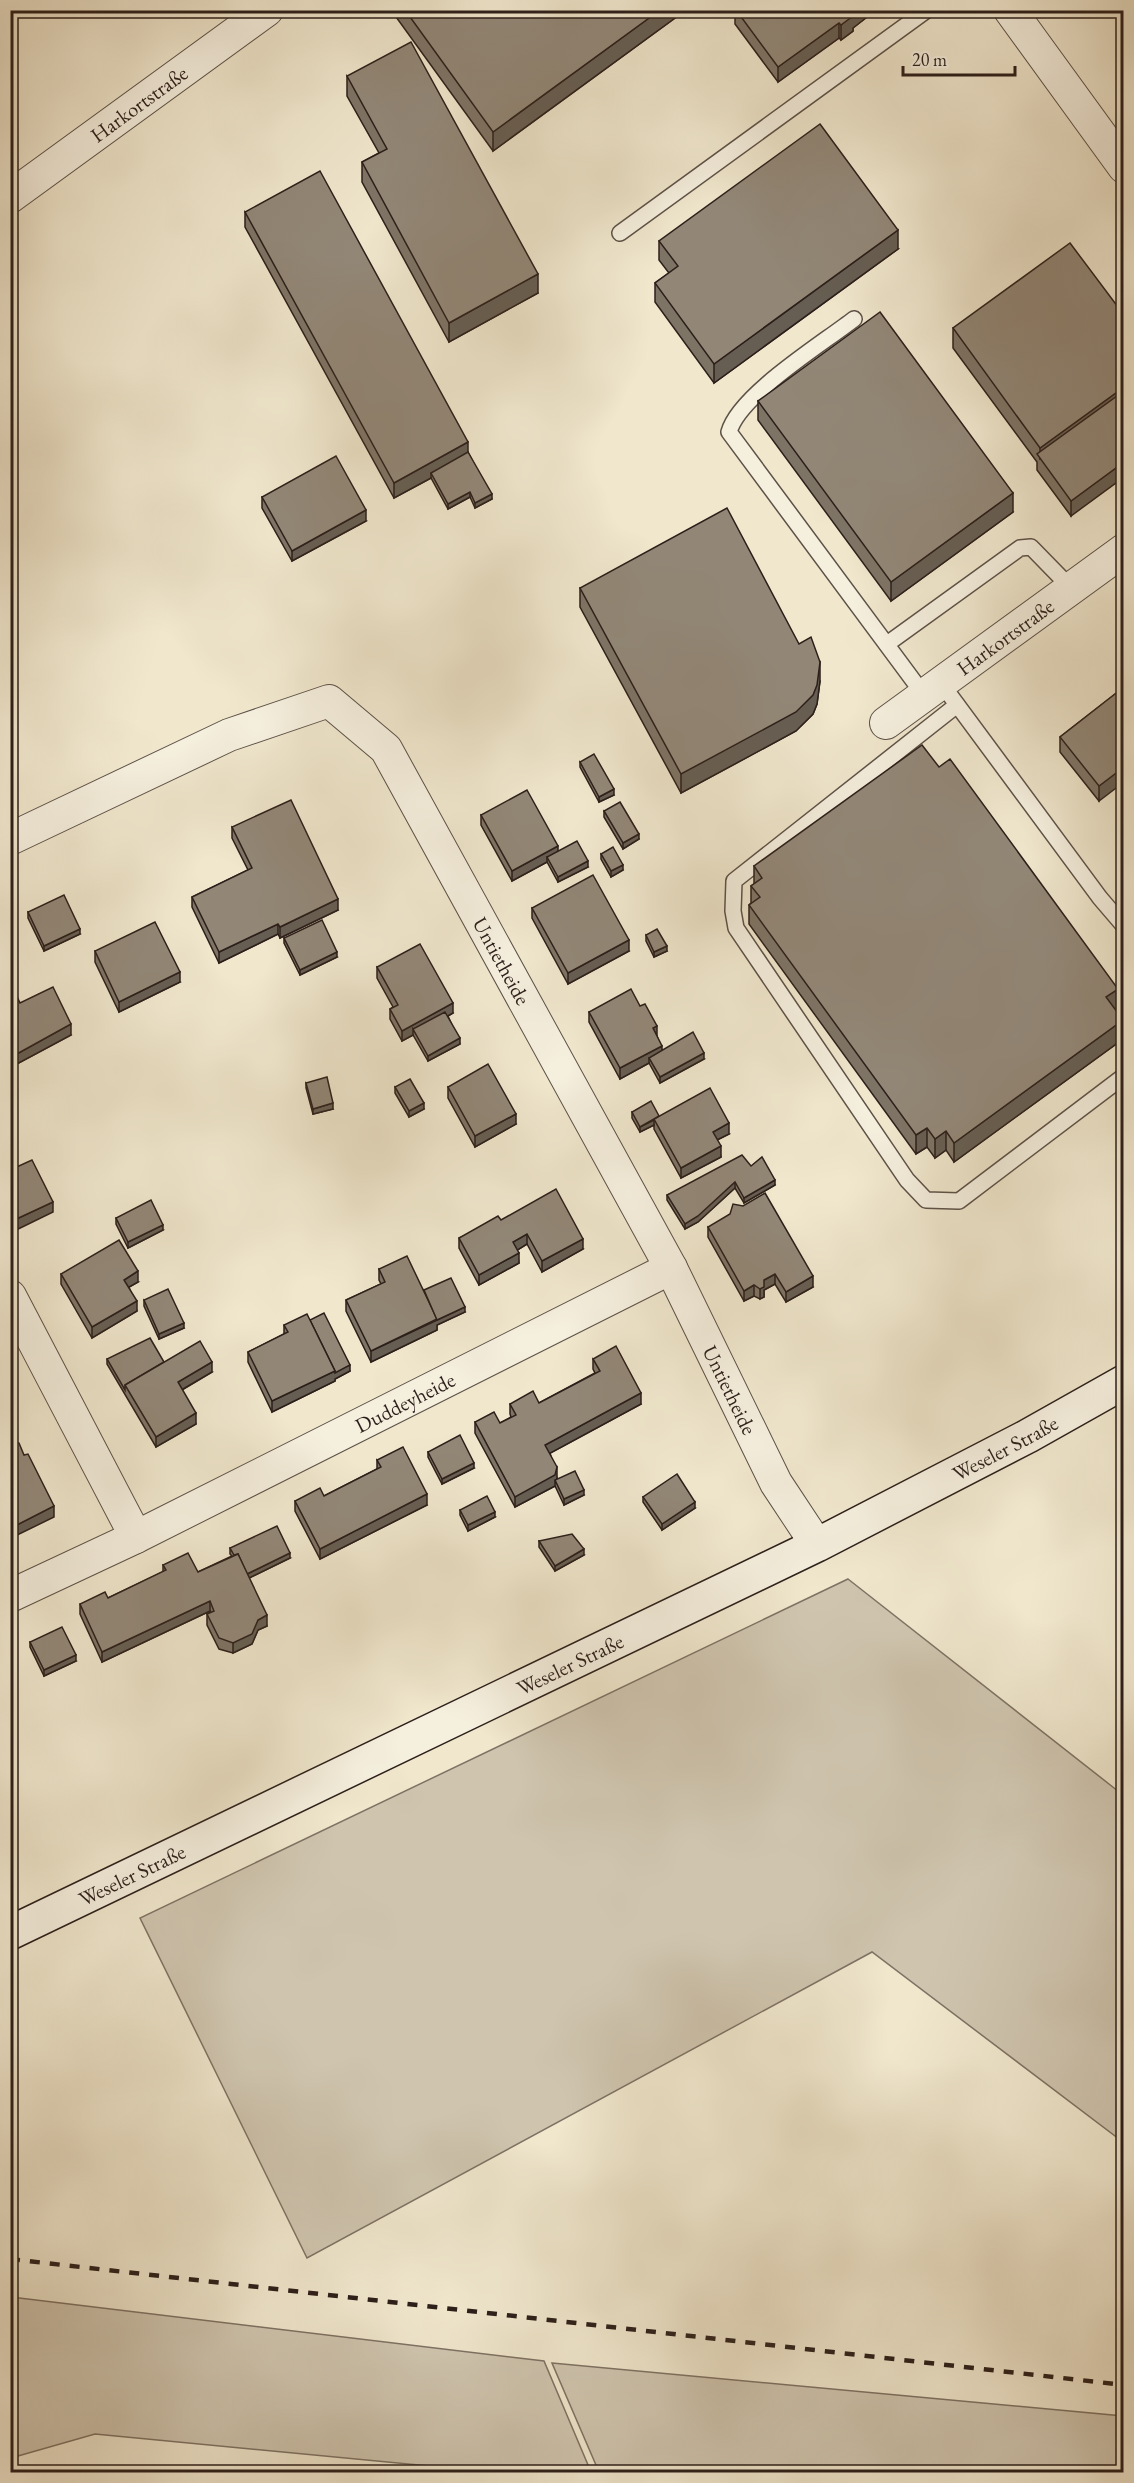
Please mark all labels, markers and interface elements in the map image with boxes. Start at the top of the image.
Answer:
scale bar [903,39,1016,77]
text: 20 m [912,48,947,71]
street label: Harkortstraße [85,59,193,148]
street label: Harkortstraße [951,592,1059,681]
street label: Untietheide [467,912,537,1009]
street label: Untietheide [697,1340,764,1439]
street label: Duddeyheide [350,1365,459,1438]
street label: Weseler Straße [948,1409,1062,1486]
street label: Weseler Straße [512,1627,628,1701]
street label: Weseler Straße [74,1837,190,1912]

